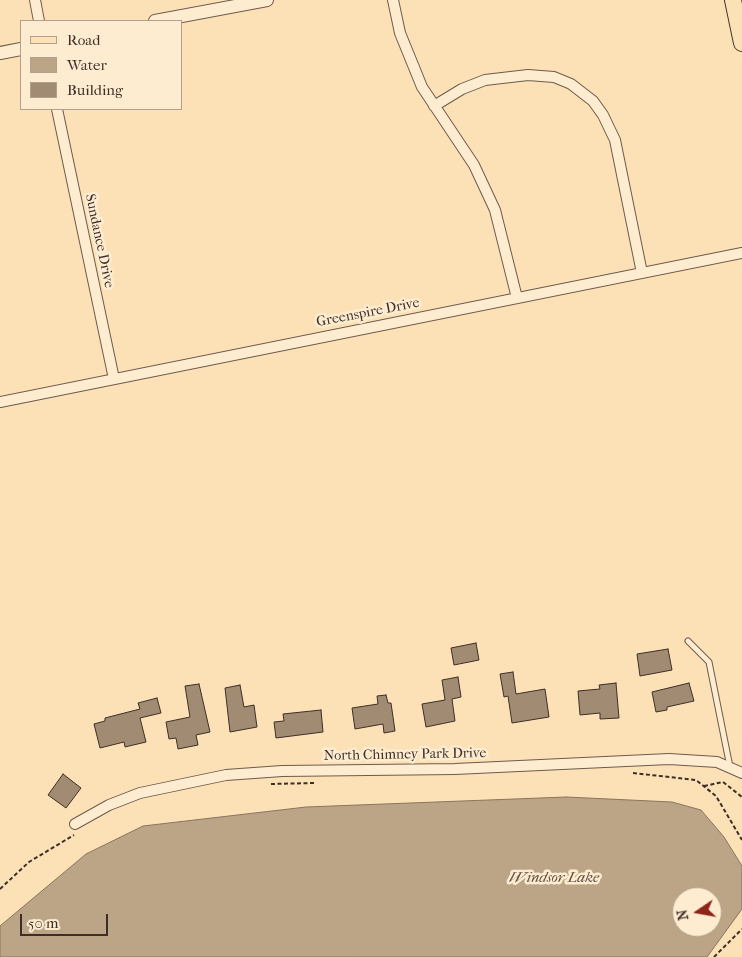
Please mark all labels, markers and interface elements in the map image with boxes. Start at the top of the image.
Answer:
legend [20,20,182,110]
text: Road [67,31,100,49]
text: Water [67,56,107,74]
text: Building [67,81,123,99]
street label: Sundance Drive [81,192,117,290]
street label: Greenspire Drive [315,295,421,331]
street label: North Chimney Park Drive [324,745,486,765]
water label: Windsor Lake [509,869,599,887]
north arrow [672,887,722,937]
scale bar [22,904,110,936]
text: N [673,908,692,922]
text: 50 m [28,914,58,932]

